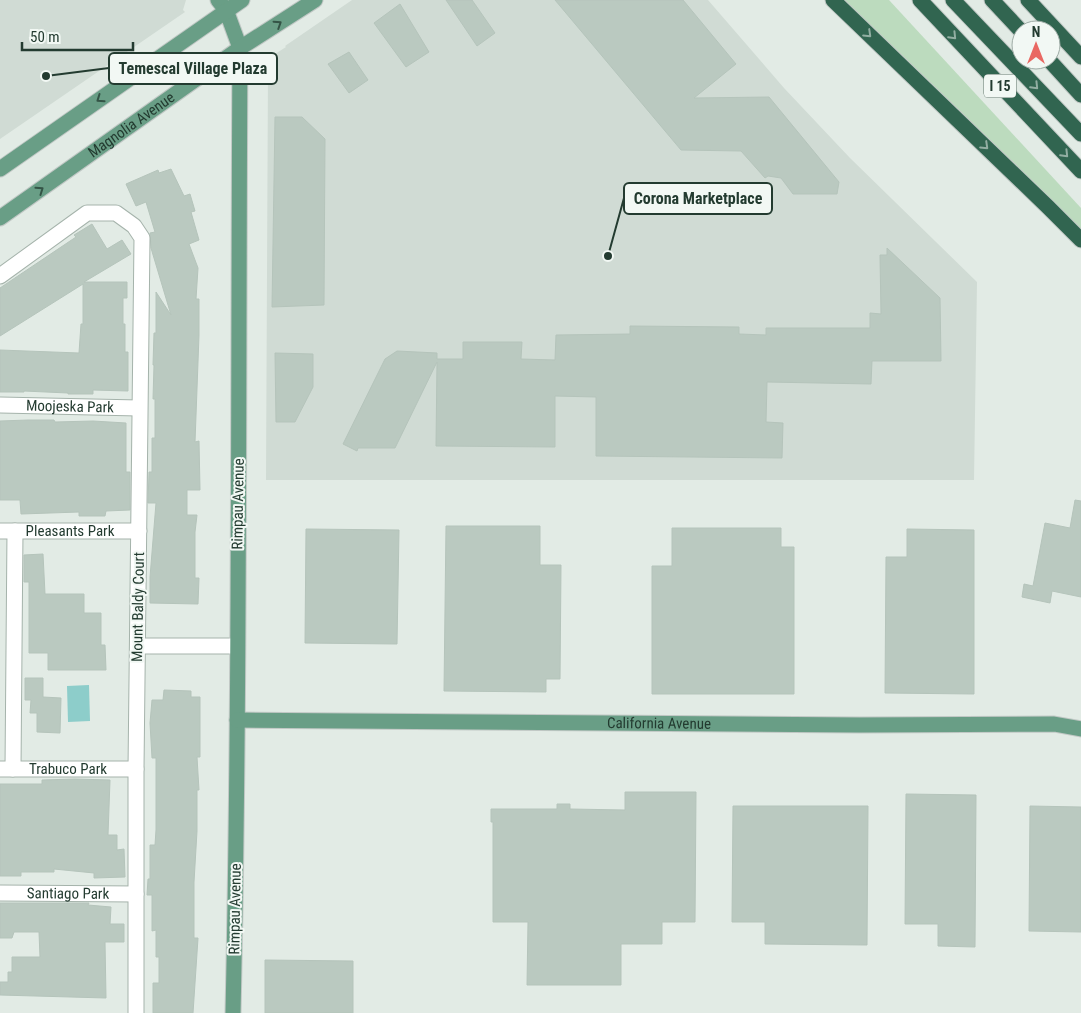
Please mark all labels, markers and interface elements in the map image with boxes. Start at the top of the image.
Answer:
scale bar [22,20,134,52]
north arrow [1011,20,1061,70]
one-way arrow [272,21,281,30]
text: N [1032,24,1040,40]
text: 50 m [30,28,60,46]
one-way arrow [862,28,871,37]
one-way arrow [947,30,956,39]
callout: Temescal Village Plaza [109,53,277,84]
text: Temescal Village Plaza [119,59,268,78]
road number: I 15 [984,74,1016,98]
one-way arrow [1029,80,1038,89]
street label: Magnolia Avenue [85,88,178,162]
one-way arrow [96,93,106,102]
one-way arrow [980,140,989,149]
one-way arrow [1059,148,1068,157]
callout: Corona Marketplace [624,183,772,214]
one-way arrow [34,187,44,196]
text: Corona Marketplace [634,189,763,208]
street label: Moojeska Park [26,397,114,416]
street label: Rimpau Avenue [228,458,248,550]
street label: Pleasants Park [26,522,115,540]
street label: Mount Baldy Court [128,552,148,662]
street label: California Avenue [607,714,711,733]
street label: Trabuco Park [29,760,107,778]
street label: Rimpau Avenue [225,863,245,955]
street label: Santiago Park [27,884,110,903]

